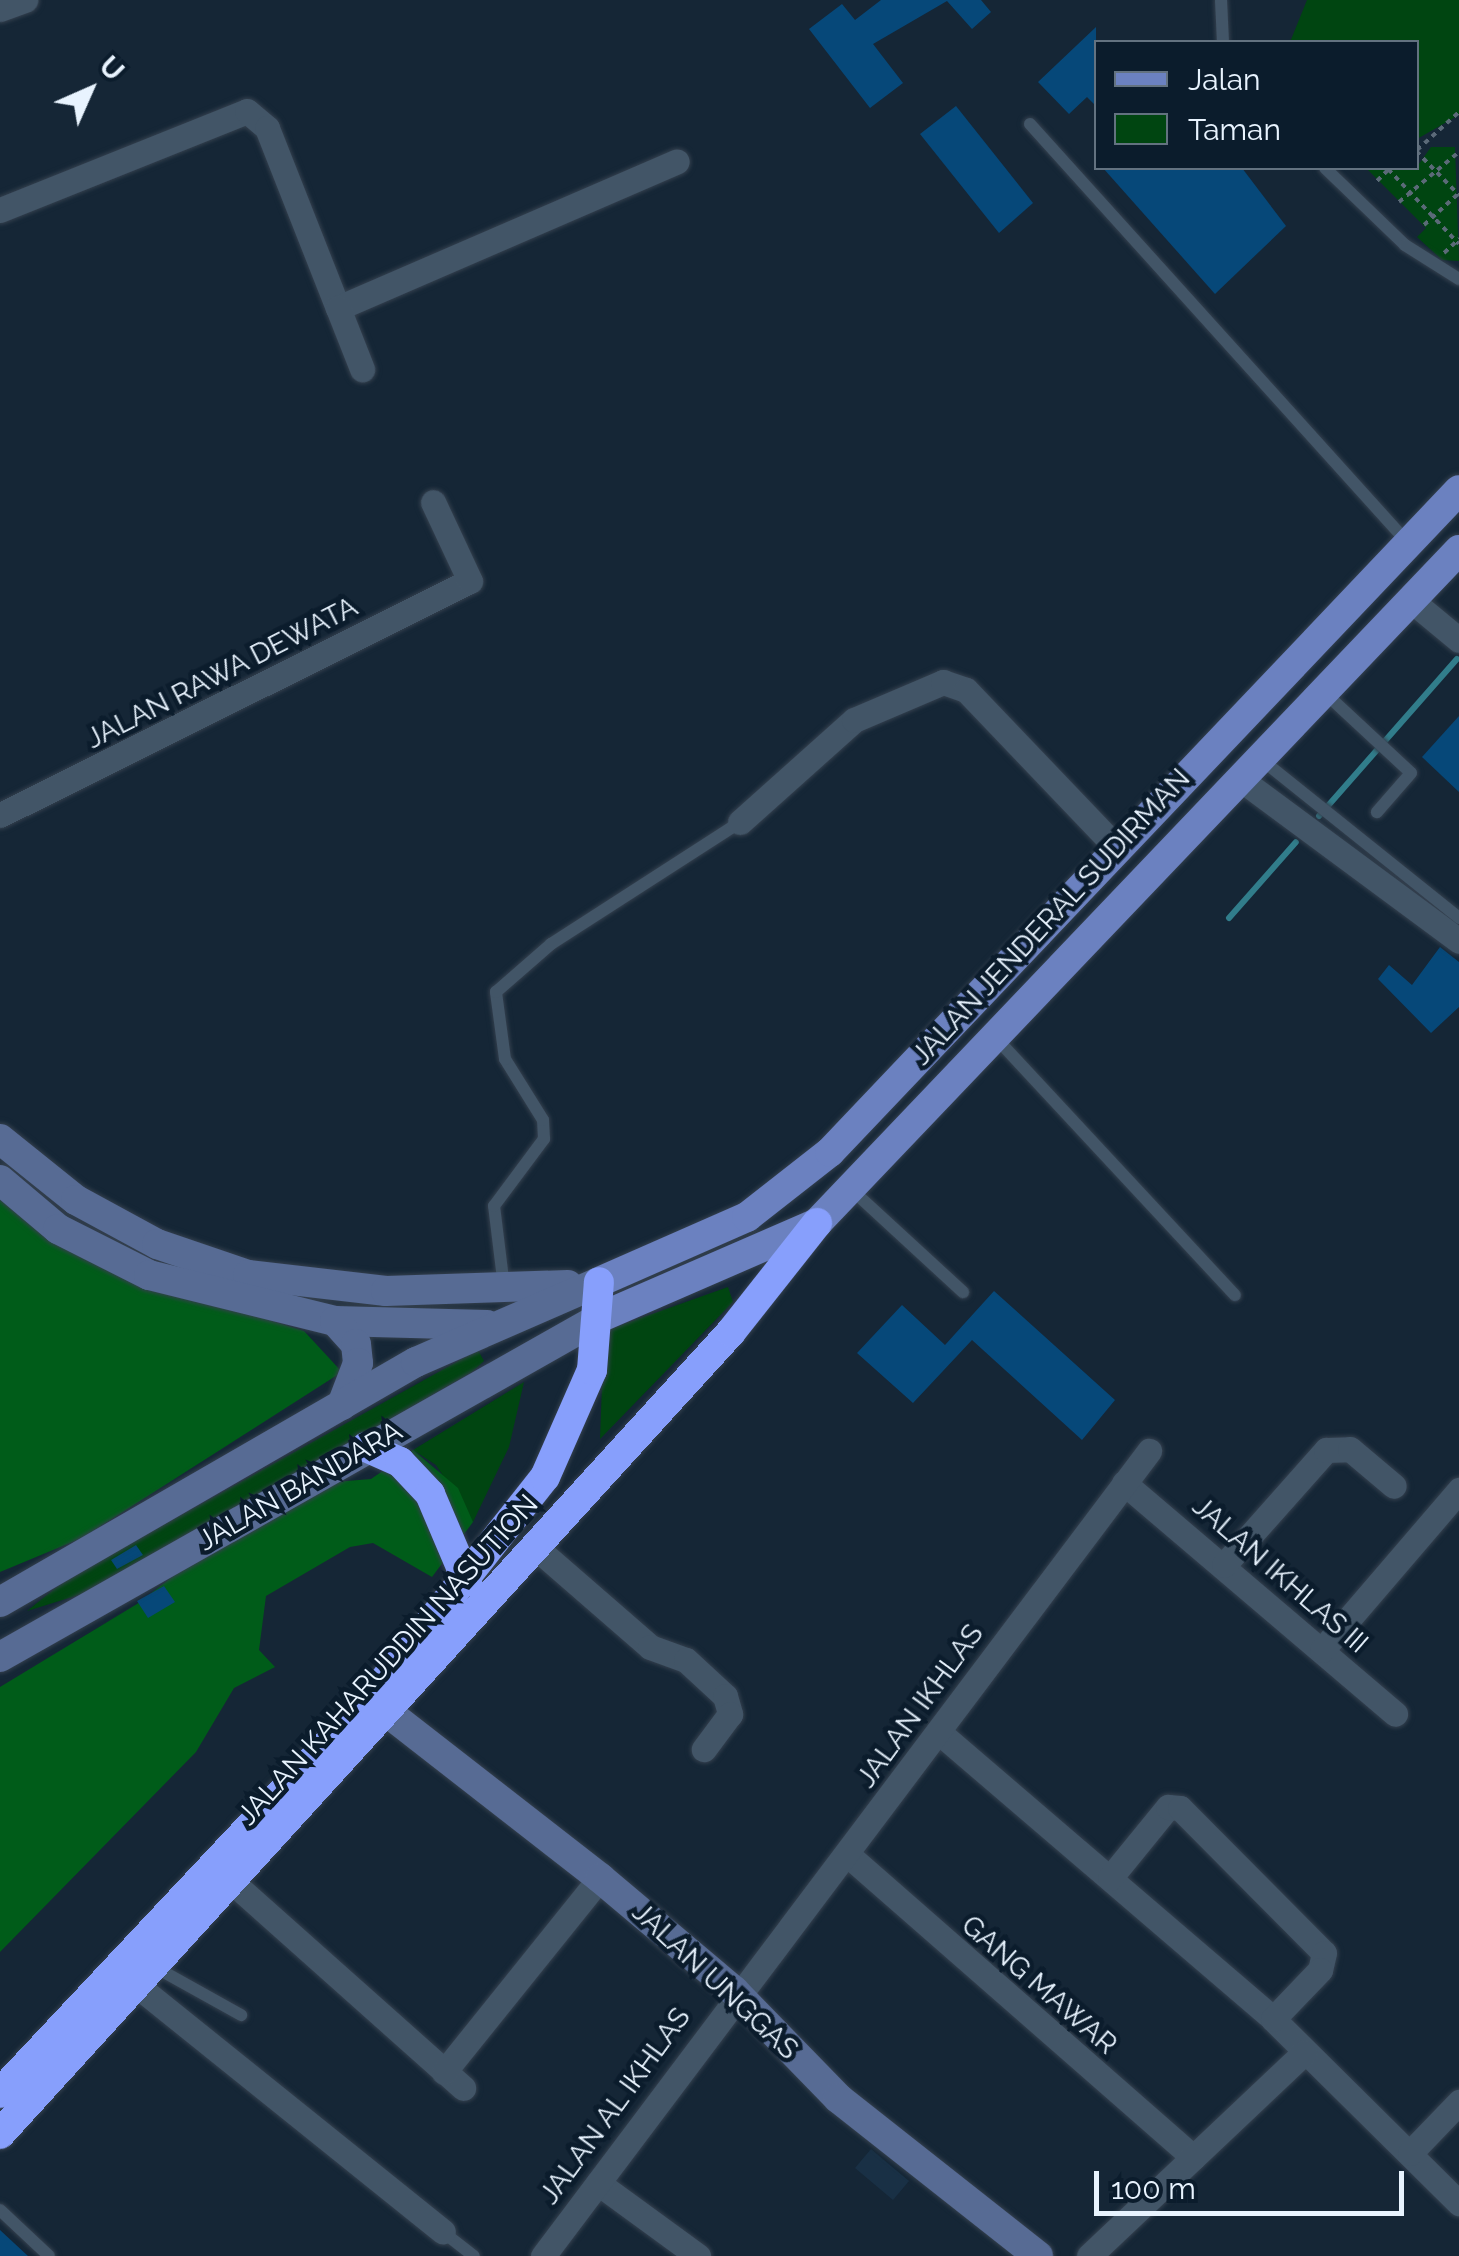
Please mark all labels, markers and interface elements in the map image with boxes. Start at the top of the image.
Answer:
north arrow [40,40,140,140]
legend [1094,40,1419,170]
text: U [92,49,131,88]
text: Jalan [1188,62,1261,97]
text: Taman [1188,112,1281,147]
street label: JALAN RAWA DEWATA [80,590,364,756]
street label: JALAN JENDERAL SUDIRMAN [904,761,1198,1073]
street label: JALAN BANDARA [192,1414,408,1558]
street label: JALAN KAHARUDDIN NASUTION [231,1488,545,1832]
street label: JALAN IKHLAS III [1185,1490,1375,1660]
street label: JALAN IKHLAS [850,1618,990,1794]
street label: JALAN UNGGAS [625,1896,805,2066]
street label: GANG MAWAR [955,1909,1123,2061]
street label: JALAN AL IKHLAS [532,2001,698,2211]
scale bar [1099,2151,1409,2213]
text: 100 m [1111,2171,1196,2206]

